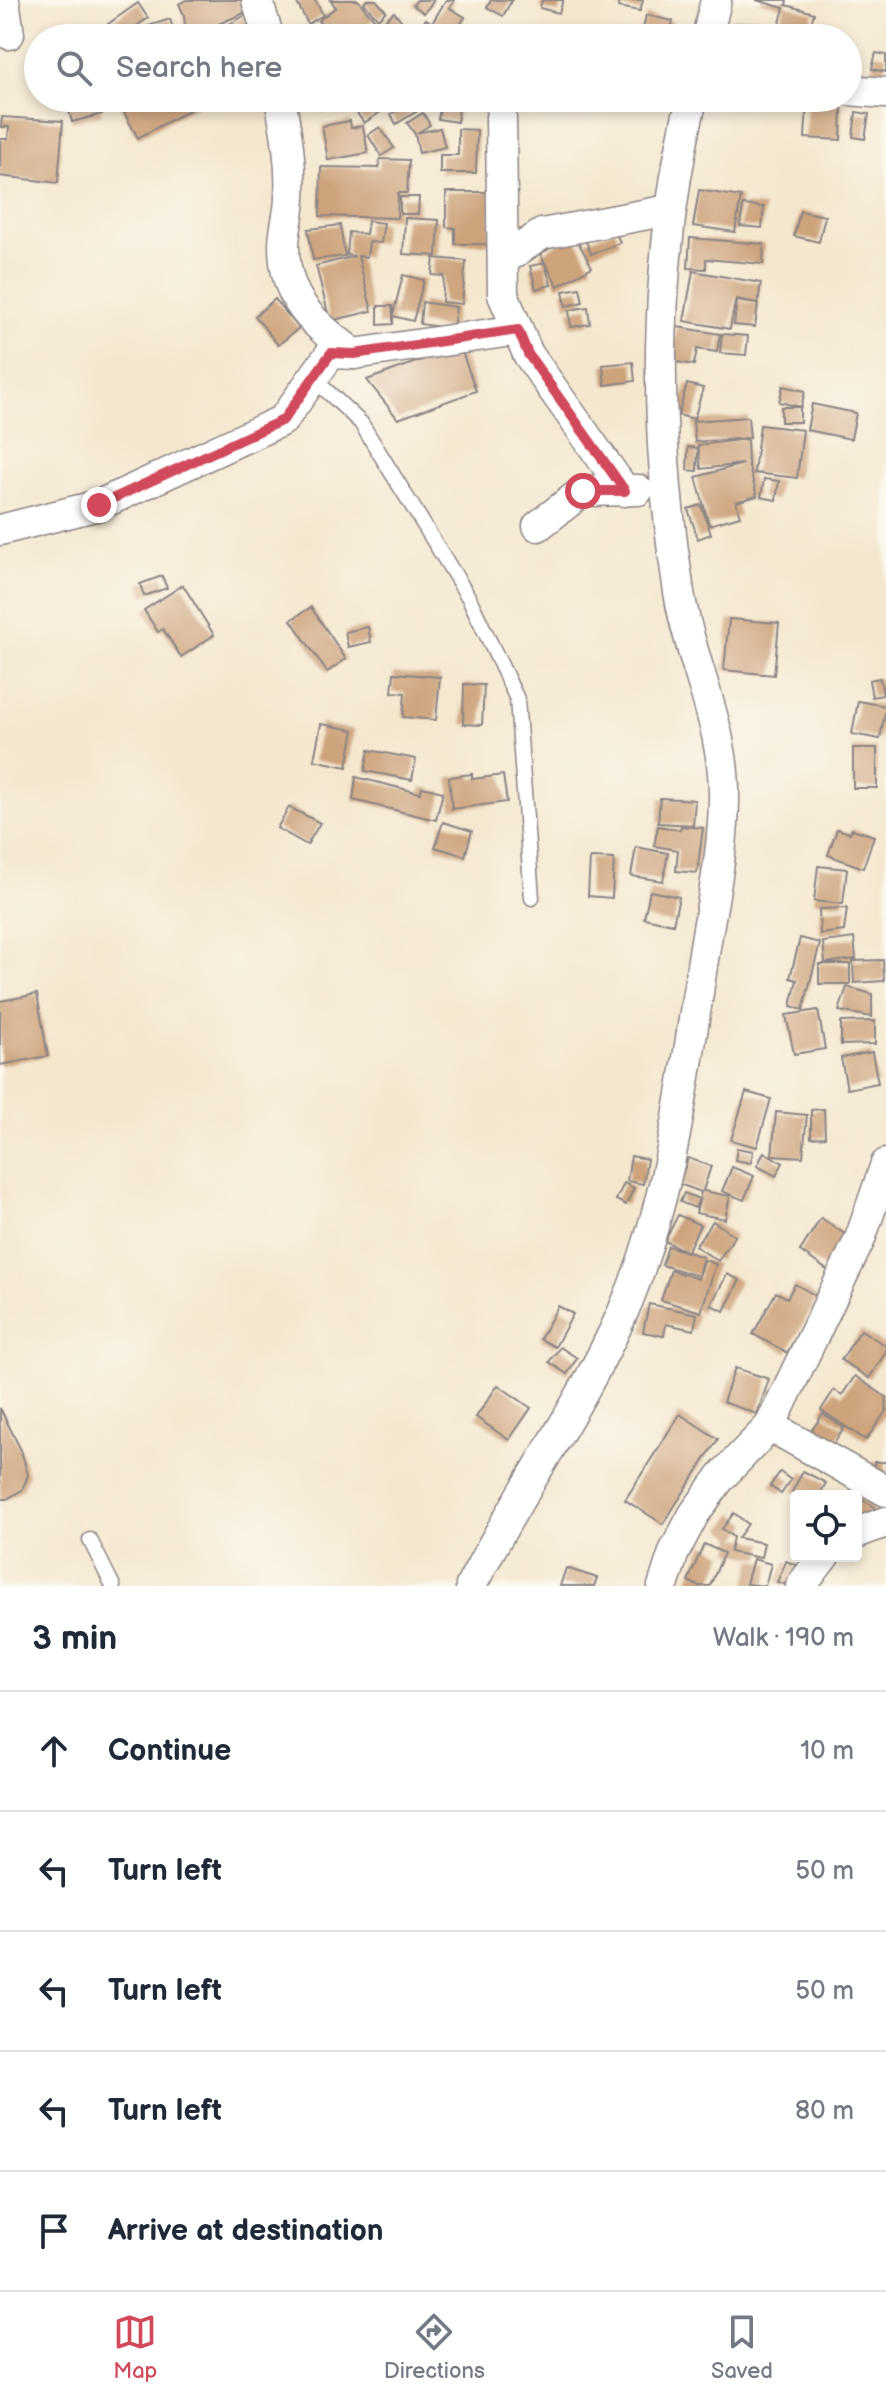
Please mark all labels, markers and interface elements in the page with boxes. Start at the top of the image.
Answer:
search box [24,24,862,112]
icon: search [52,46,96,90]
text: Search here [116,50,282,86]
route start [565,473,601,509]
route end [81,487,117,523]
map controls [790,1490,862,1562]
button: locate [790,1490,862,1562]
text: 3 min [32,1618,117,1659]
text: Walk · 190 m [713,1623,854,1654]
icon: ahead [32,1729,76,1773]
text: Continue [108,1733,231,1769]
text: 10 m [800,1736,854,1767]
icon: left [32,1849,76,1893]
text: Turn left [108,1853,222,1889]
text: 50 m [795,1856,854,1887]
icon: left [32,1969,76,2013]
text: Turn left [108,1973,222,2009]
text: 50 m [795,1976,854,2007]
icon: left [32,2089,76,2133]
text: Turn left [108,2093,222,2129]
text: 80 m [795,2096,854,2127]
icon: arrive [32,2209,76,2253]
text: Arrive at destination [108,2213,384,2249]
tab: Map [113,2310,157,2385]
tab: Directions [384,2310,485,2385]
tab: Saved [711,2310,773,2385]

